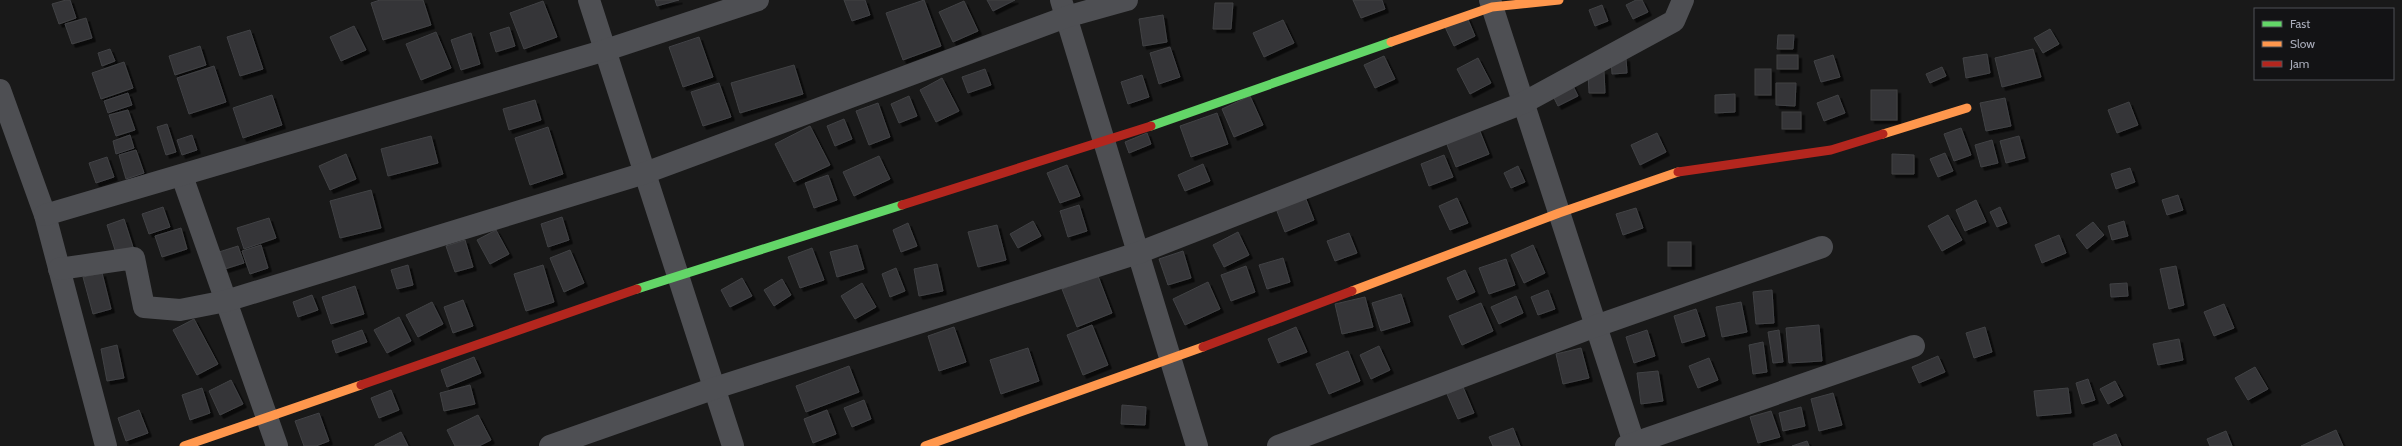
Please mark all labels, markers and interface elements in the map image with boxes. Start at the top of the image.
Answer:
legend [2254,8,2394,80]
text: Fast [2290,16,2310,31]
text: Slow [2290,36,2315,51]
text: Jam [2289,56,2309,71]

